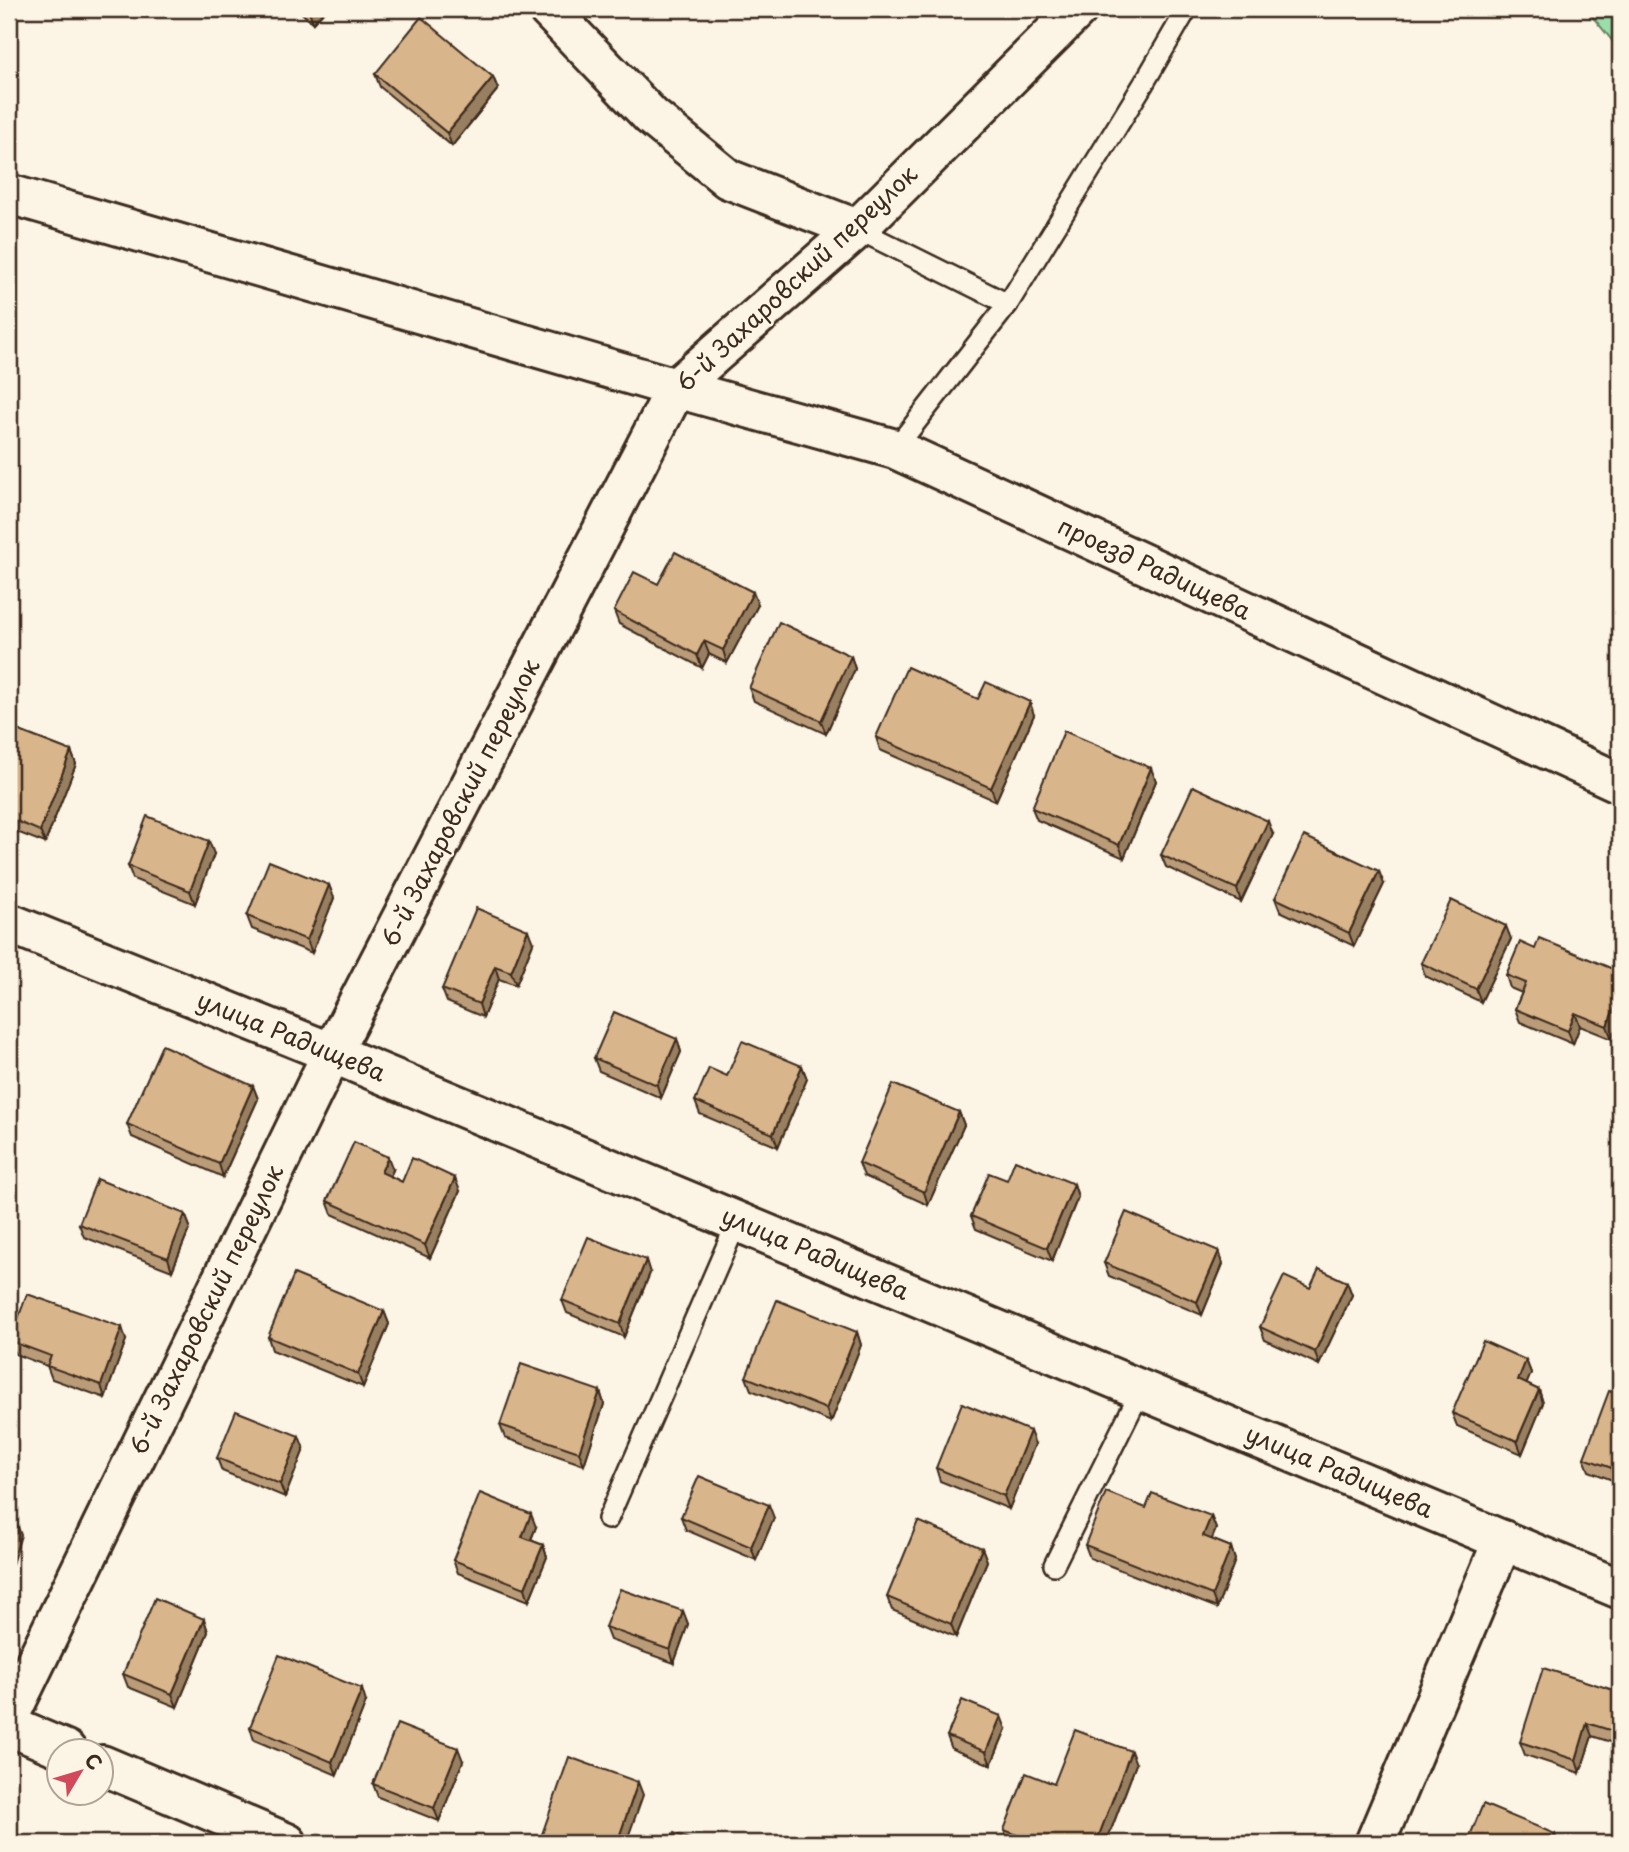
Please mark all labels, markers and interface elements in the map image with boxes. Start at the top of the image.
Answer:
street label: 6-й Захаровский переулок [667,155,925,399]
street label: проезд Радищева [1052,507,1257,628]
street label: 6-й Захаровский переулок [371,651,548,952]
street label: улица Радищева [192,981,392,1089]
street label: 6-й Захаровский переулок [119,1157,292,1460]
street label: улица Радищева [716,1196,915,1308]
street label: улица Радищева [1240,1414,1439,1526]
north arrow [46,1736,116,1806]
text: С [79,1747,110,1775]

